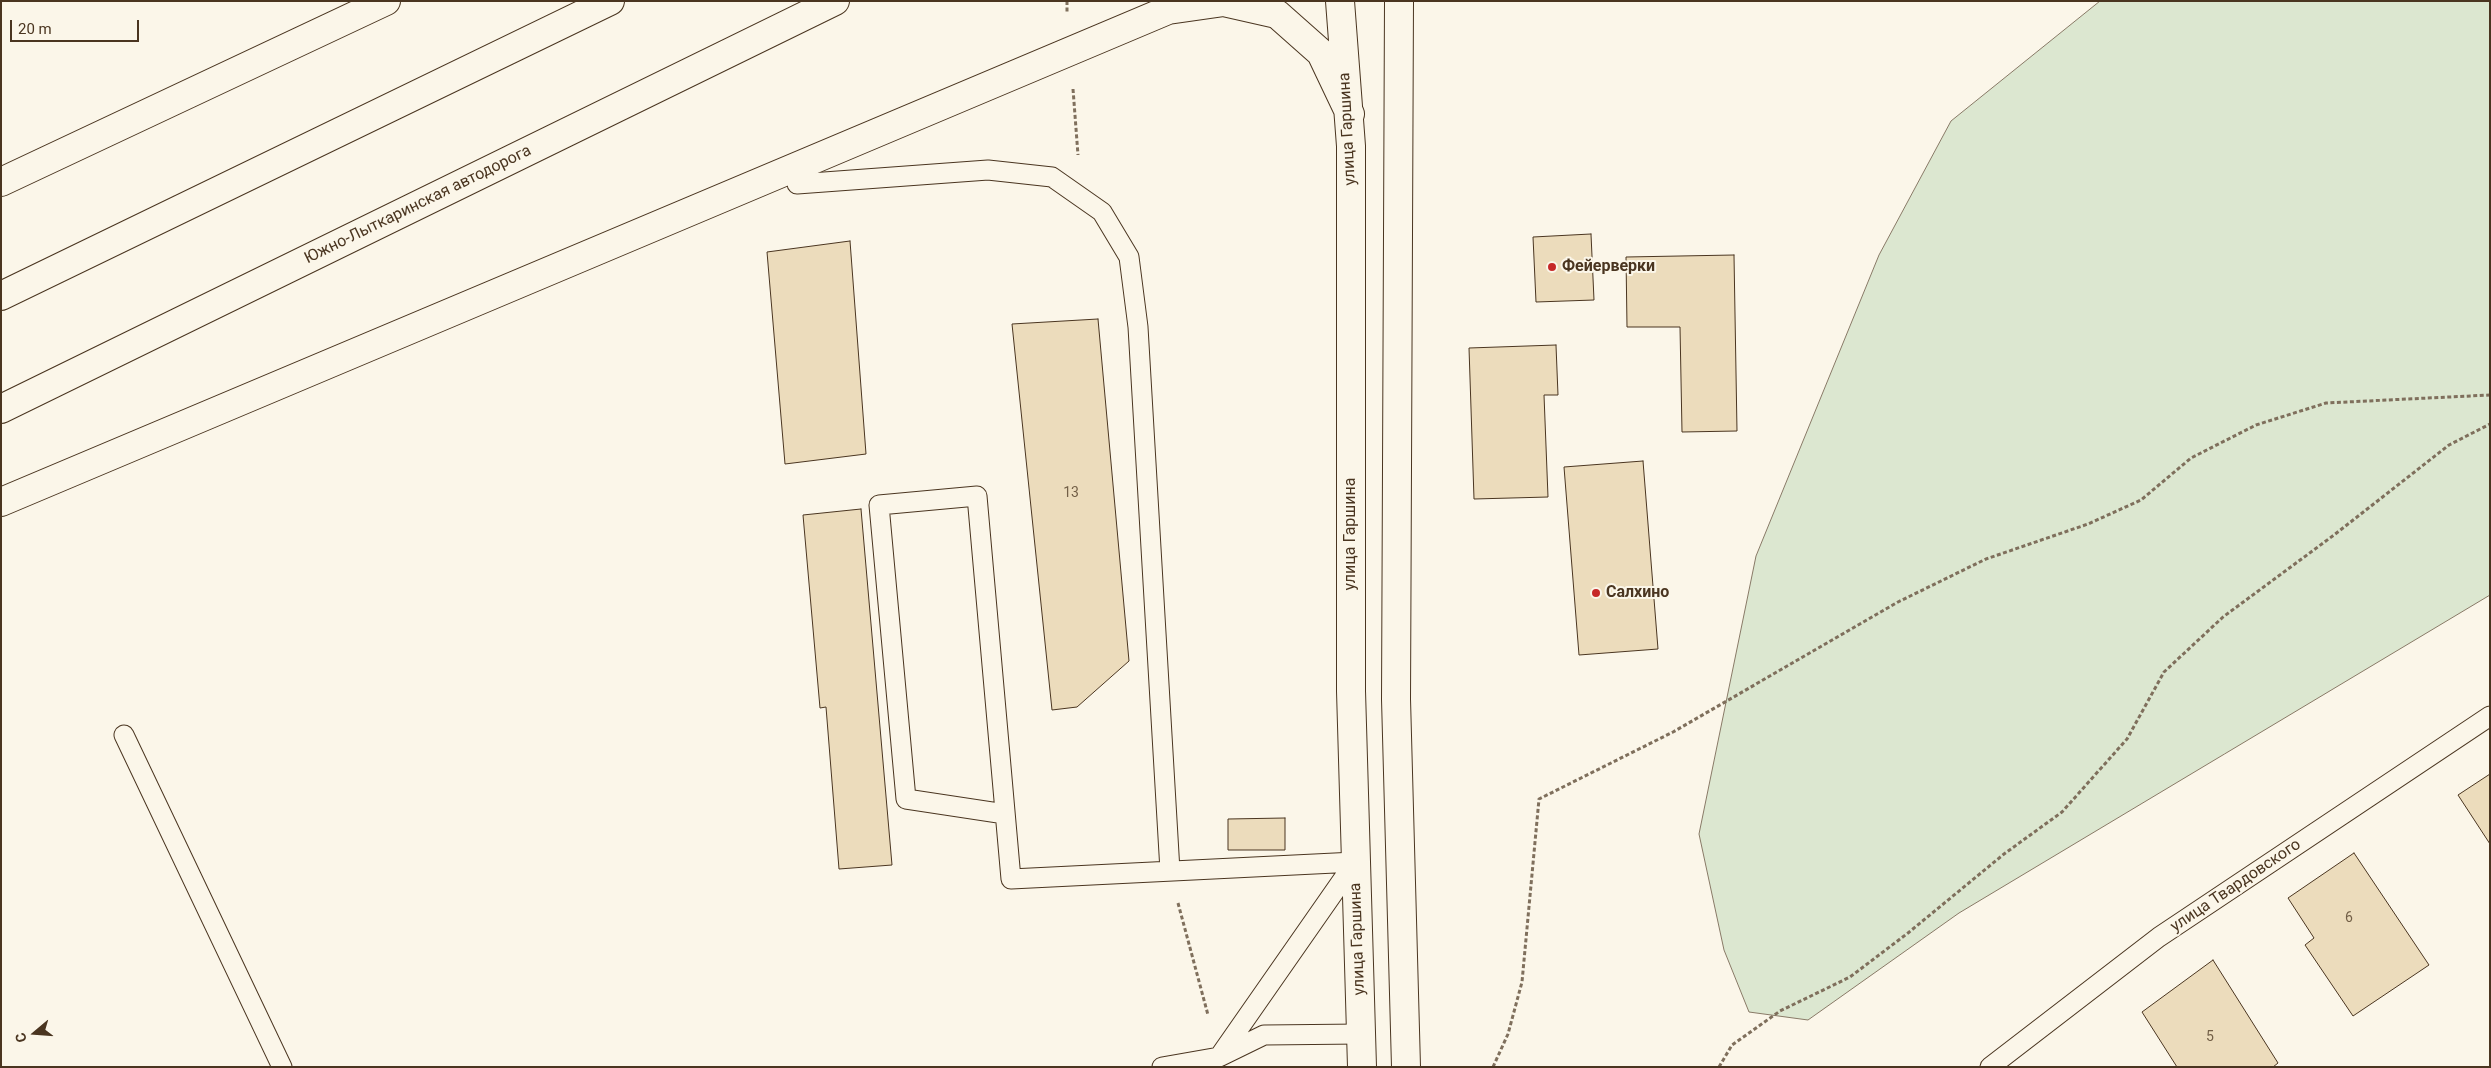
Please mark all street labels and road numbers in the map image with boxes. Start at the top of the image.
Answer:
street label: улица Гаршина [1335,72,1361,186]
street label: Южно-Лыткаринская автодорога [301,142,535,268]
street label: улица Гаршина [1341,478,1361,590]
street label: улица Твардовского [2167,835,2305,937]
street label: улица Гаршина [1346,882,1370,996]

